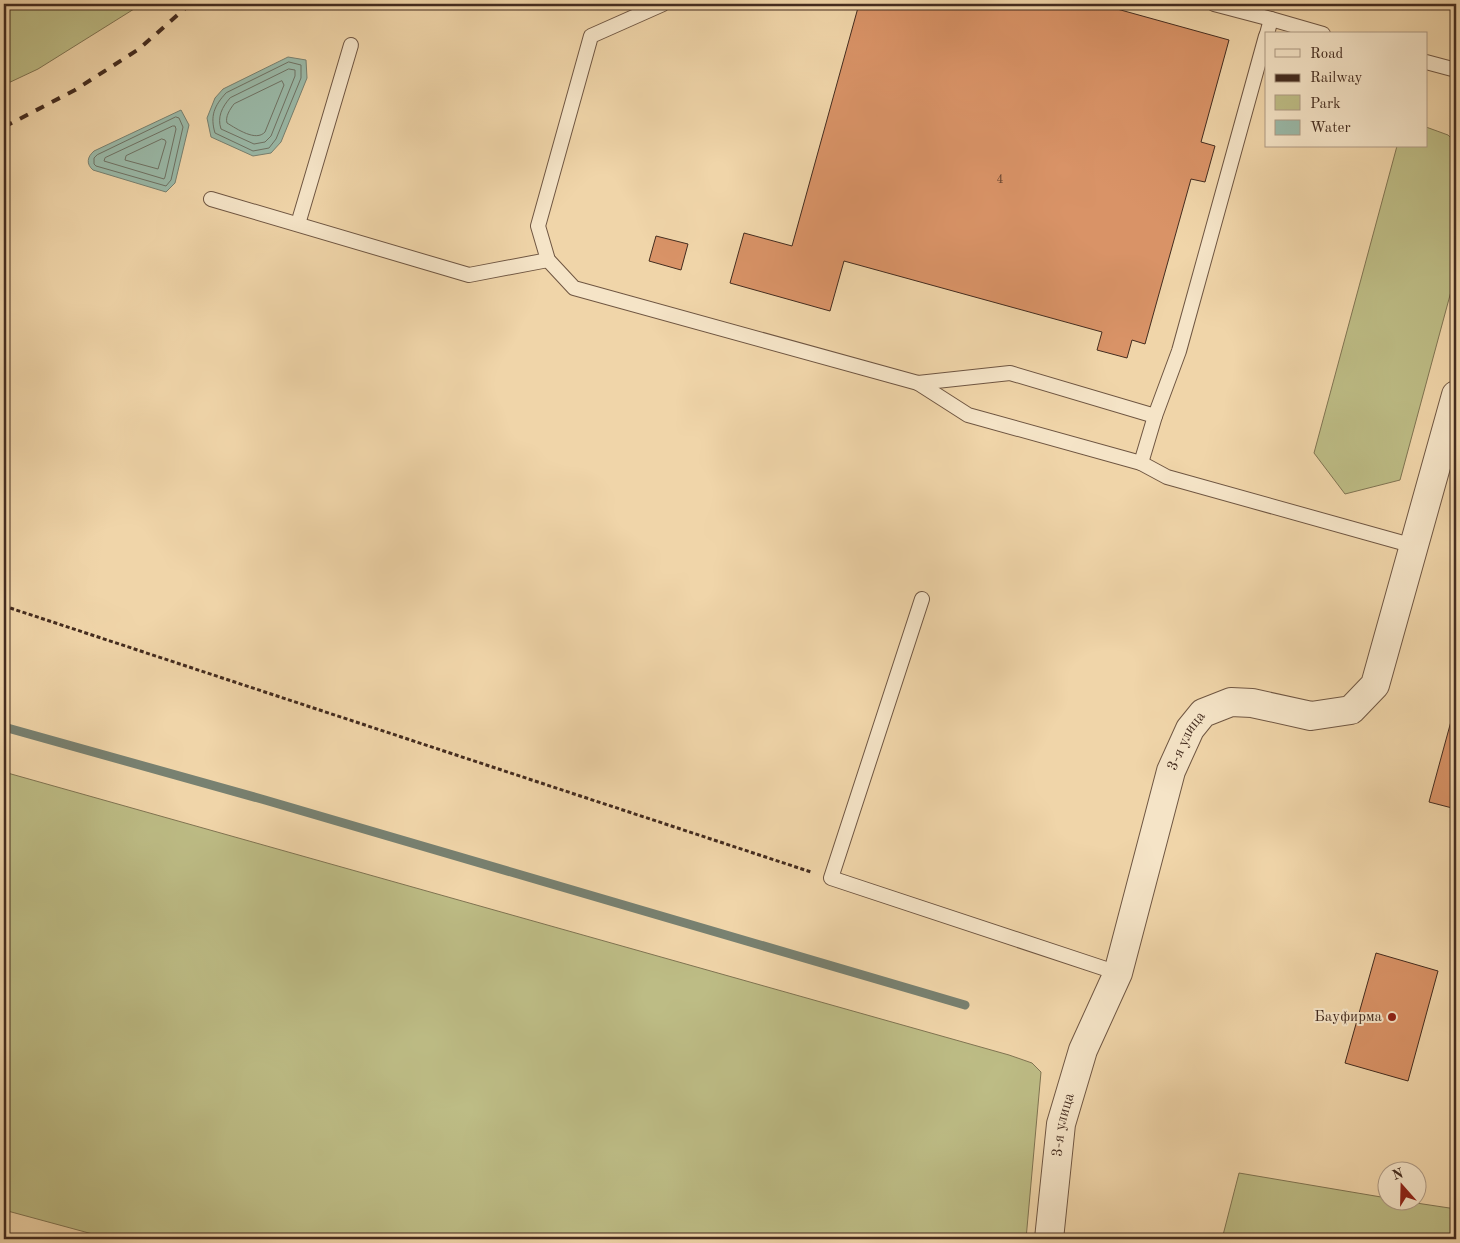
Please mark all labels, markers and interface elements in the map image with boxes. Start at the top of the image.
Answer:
legend [1265,32,1428,148]
text: Road [1310,47,1344,62]
text: Railway [1310,71,1363,86]
text: Park [1310,97,1341,112]
text: Water [1310,121,1351,136]
house number: 4 [997,174,1004,186]
street label: 3-я улица [1165,708,1209,773]
place label: Бауфирма [1314,1010,1383,1025]
marker: Бауфирма [1386,1011,1398,1023]
street label: 3-я улица [1050,1091,1077,1158]
north arrow [1378,1160,1428,1210]
text: N [1390,1166,1406,1183]

